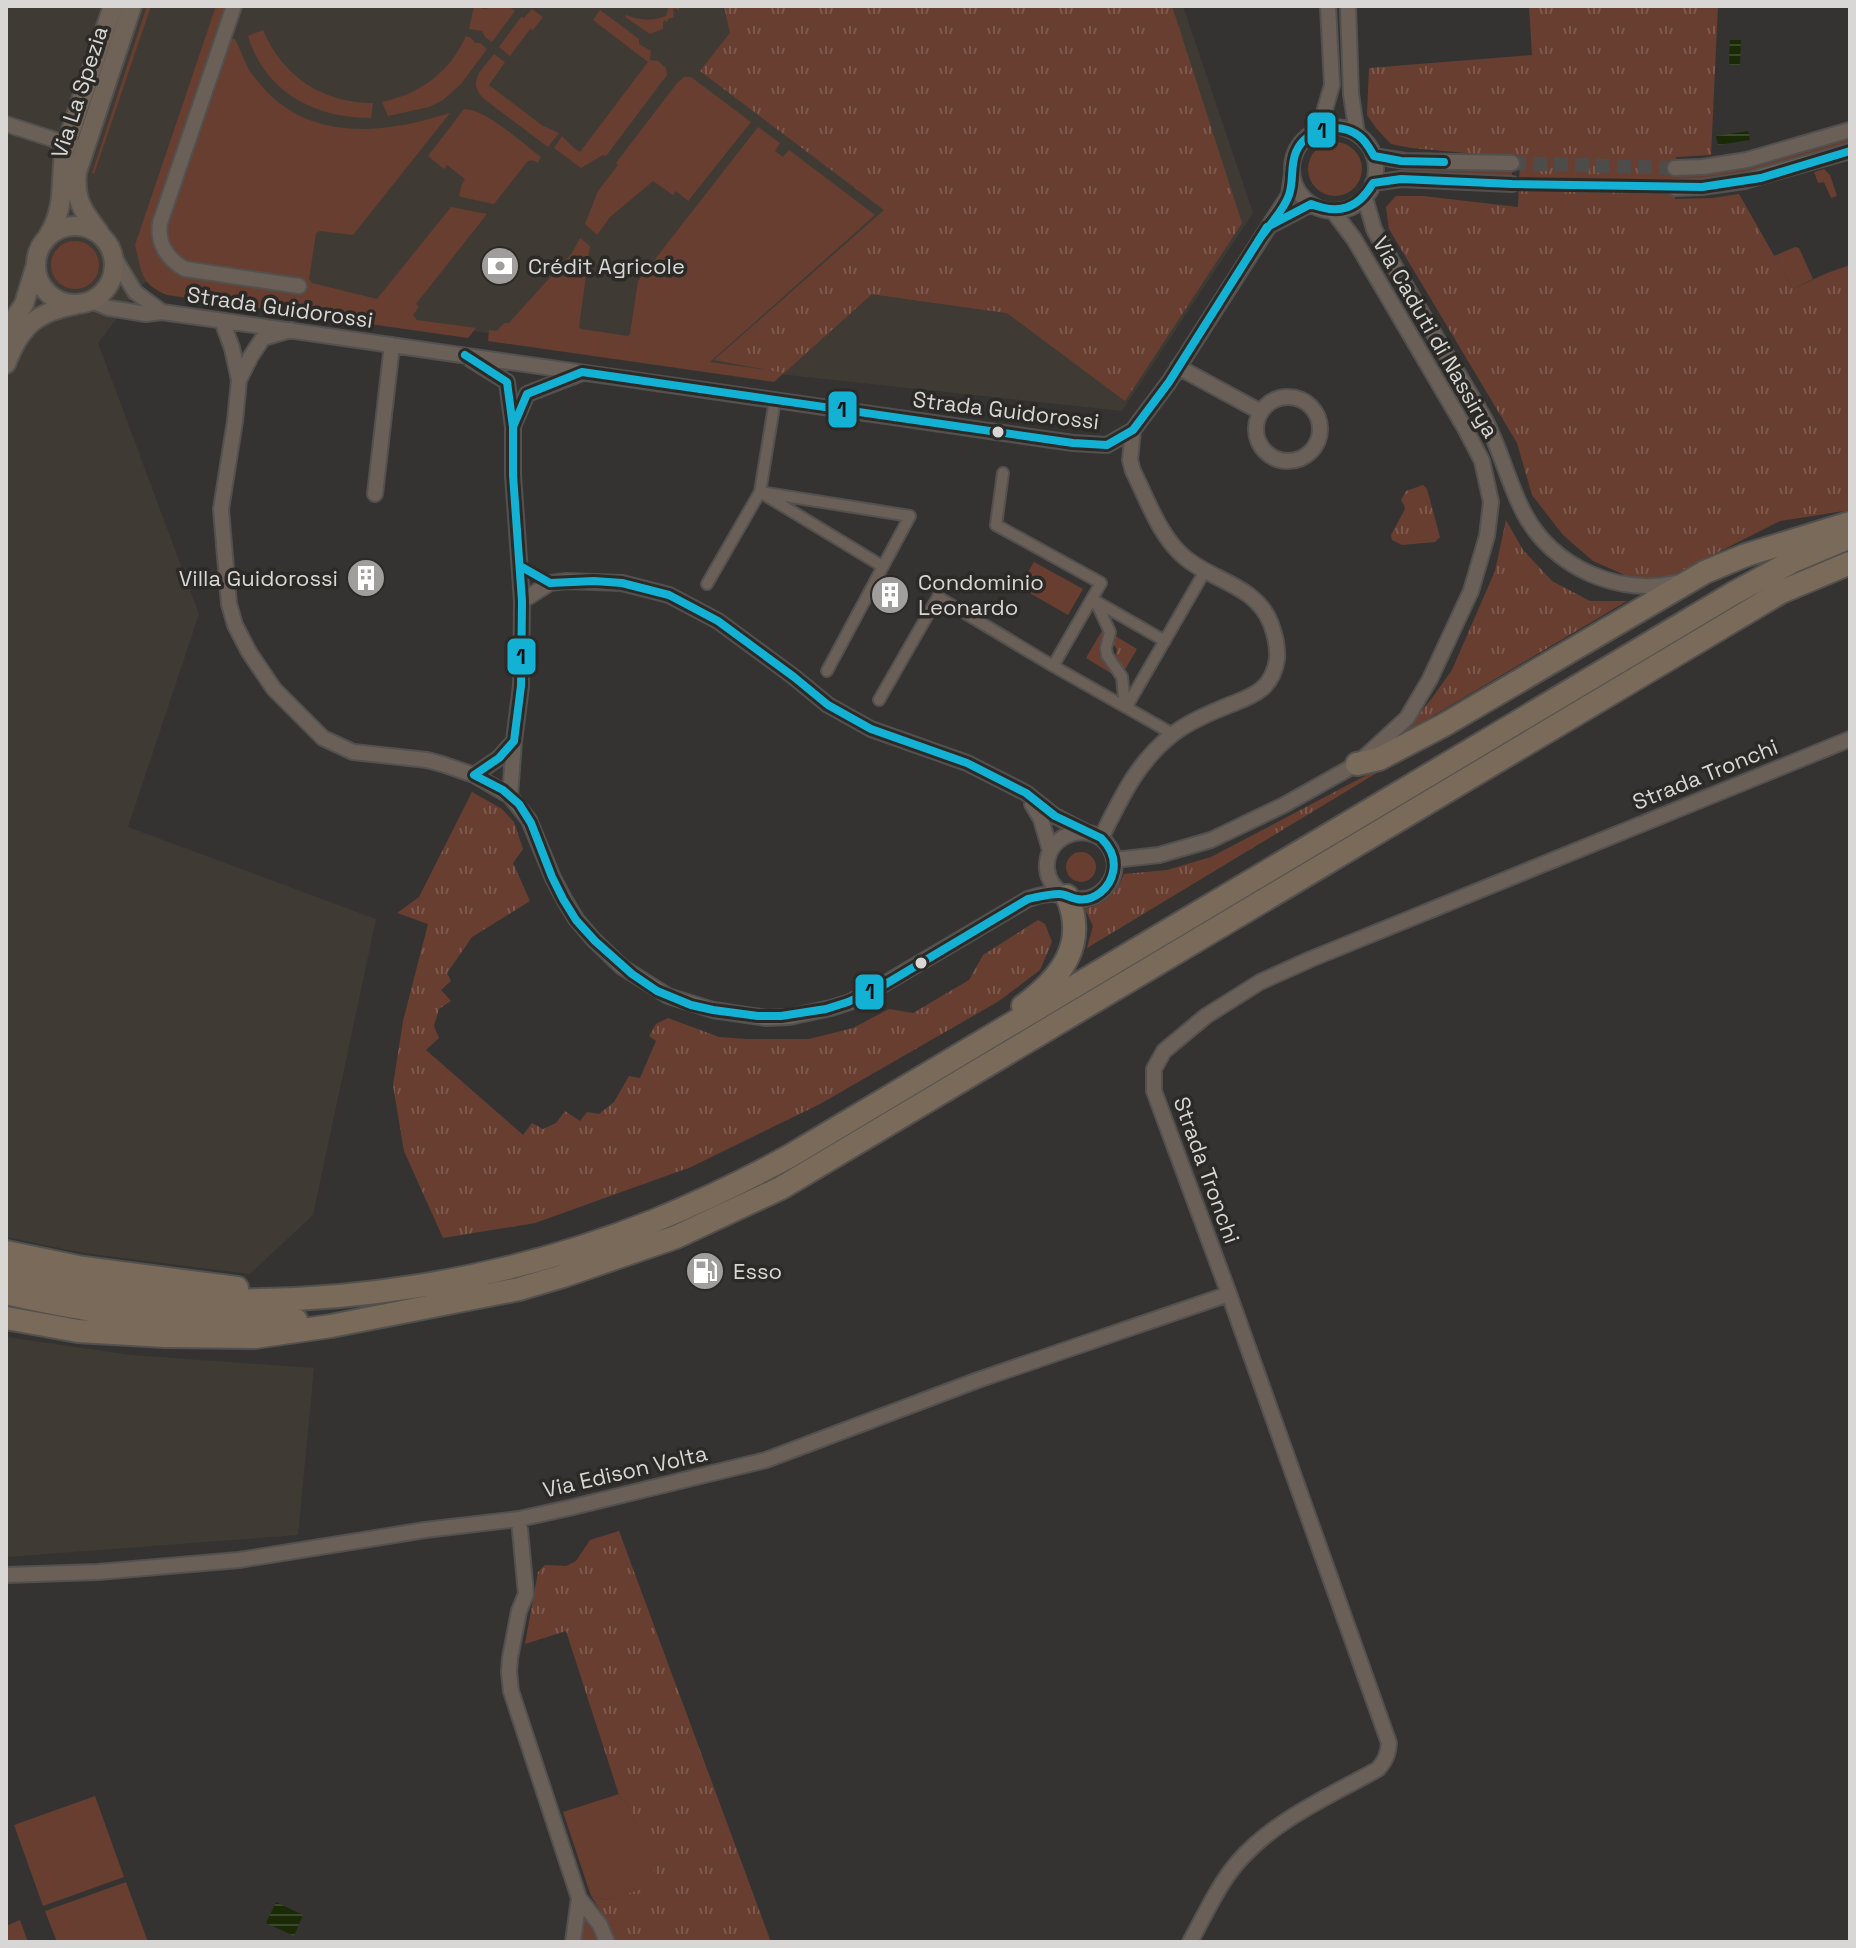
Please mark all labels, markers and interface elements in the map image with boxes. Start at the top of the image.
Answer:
street label: Via La Spezia [44,22,114,162]
line badge: 1 [1306,111,1337,149]
text: 1 [1317,116,1327,144]
street label: Via Caduti di Nassirya [1367,231,1505,443]
bank icon: Crédit Agricole [479,245,521,287]
place label: Crédit Agricole [528,252,685,280]
street label: Strada Guidorossi [185,280,375,334]
street label: Strada Guidorossi [911,385,1101,435]
line badge: 1 [827,390,858,429]
text: 1 [837,395,847,423]
unlabelled marker [990,424,1006,440]
building icon: Villa Guidorossi [345,557,387,599]
place label: Villa Guidorossi [179,564,338,592]
place label: Condominio Leonardo [918,568,1044,621]
building icon: Condominio Leonardo [869,574,911,616]
line badge: 1 [506,637,537,676]
text: 1 [516,642,526,670]
street label: Strada Tronchi [1628,732,1782,816]
unlabelled marker [913,955,929,971]
line badge: 1 [854,973,885,1011]
text: 1 [865,977,875,1005]
street label: Strada Tronchi [1167,1093,1247,1247]
fuel station icon: Esso [684,1250,726,1292]
place label: Esso [733,1257,782,1285]
street label: Via Edison Volta [540,1438,710,1504]

